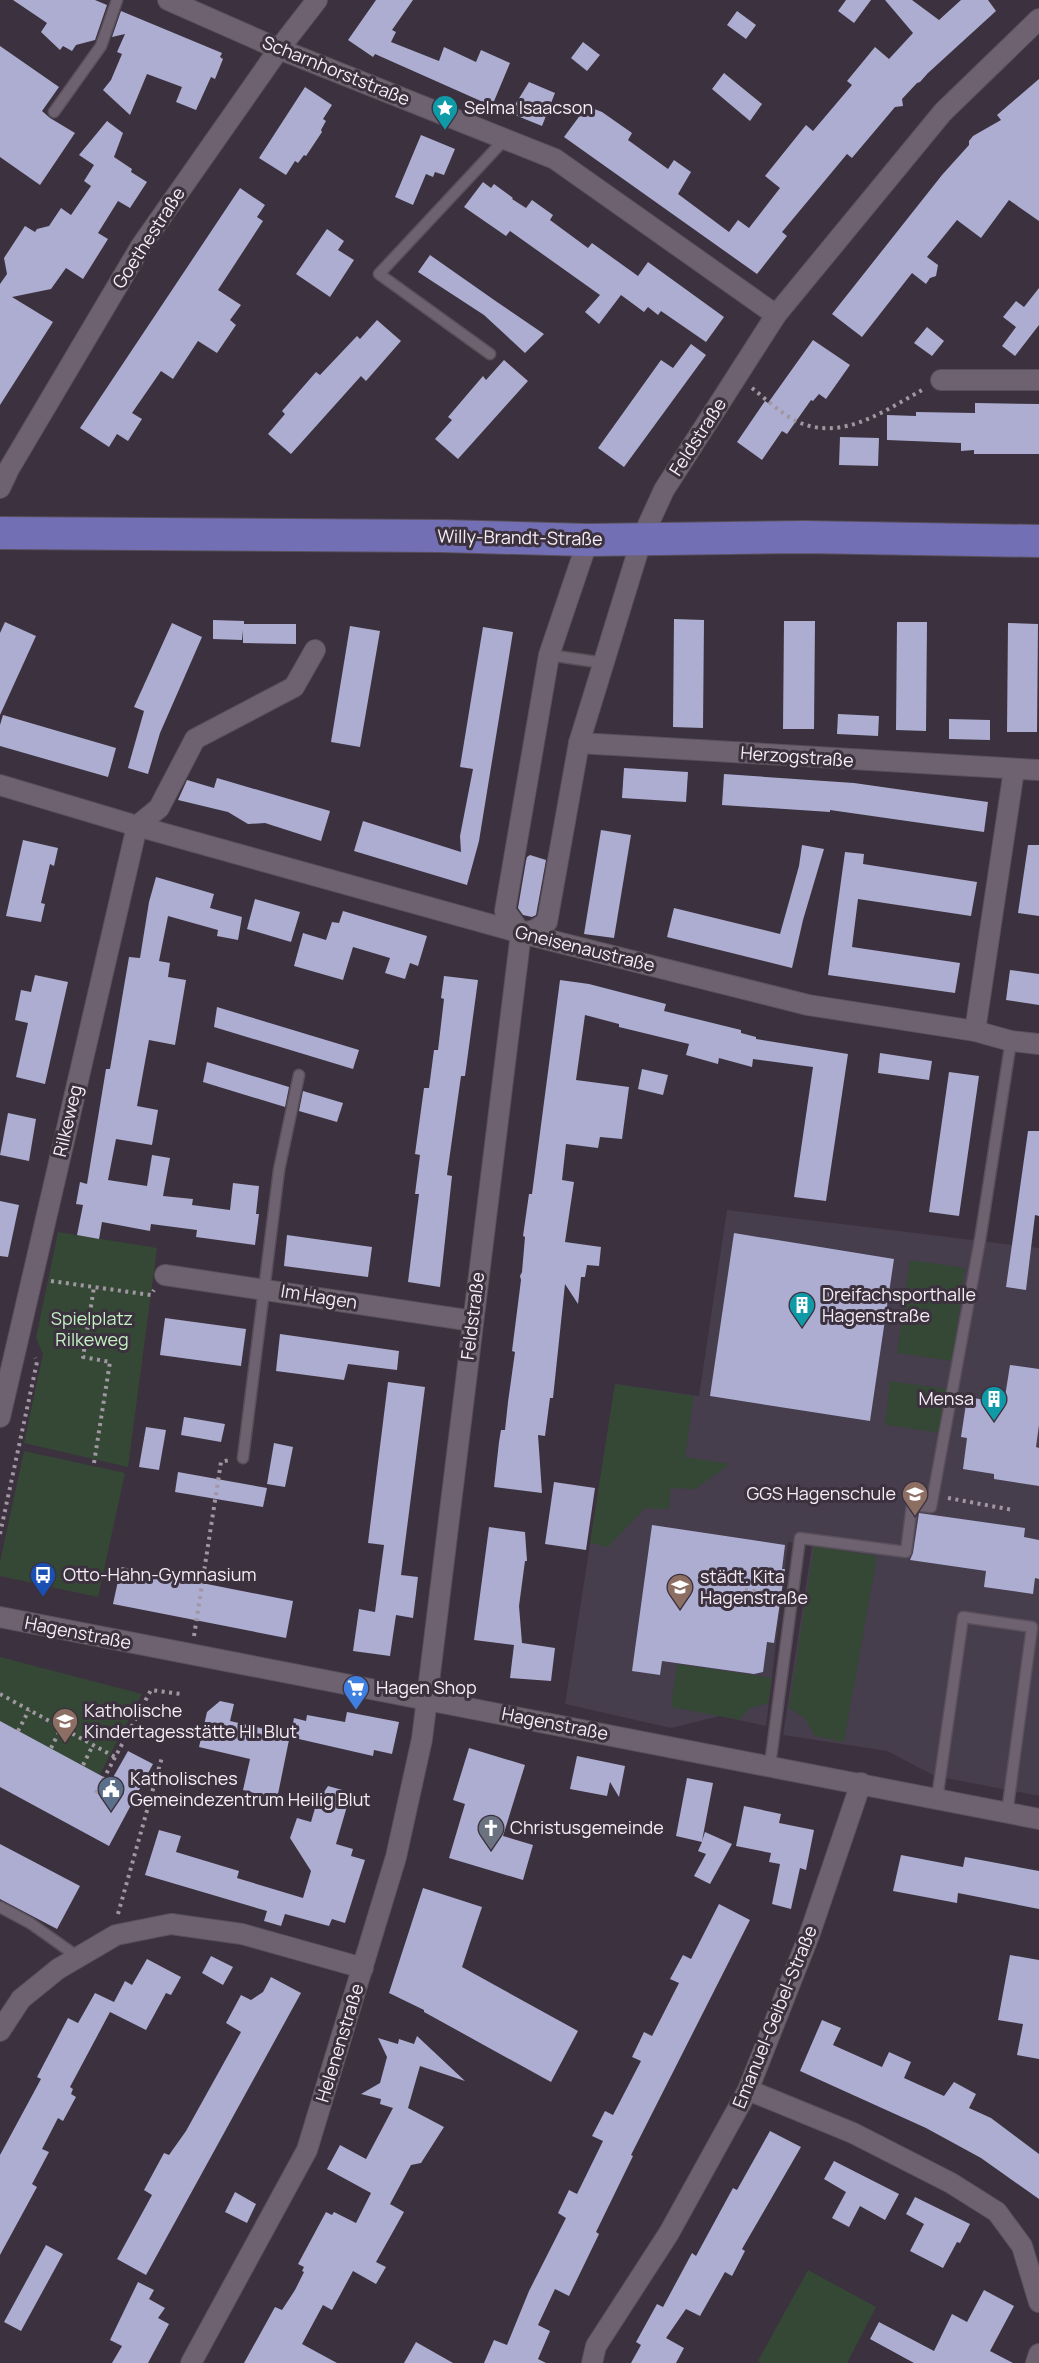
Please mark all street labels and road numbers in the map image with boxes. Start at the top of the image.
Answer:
street label: Scharnhorststraße [259,30,414,111]
street label: Goethestraße [106,182,190,293]
street label: Feldstraße [663,393,731,480]
street label: Willy-Brandt-Straße [437,524,603,550]
street label: Herzogstraße [740,740,855,772]
street label: Gneisenaustraße [513,919,658,977]
street label: Rilkeweg [47,1082,87,1159]
street label: Feldstraße [455,1271,489,1361]
street label: Im Hagen [279,1278,359,1314]
street label: Hagenstraße [23,1610,133,1654]
street label: Hagenstraße [500,1701,610,1745]
street label: Emanuel-Geibel-Straße [726,1922,822,2112]
street label: Helenenstraße [310,1980,368,2105]

